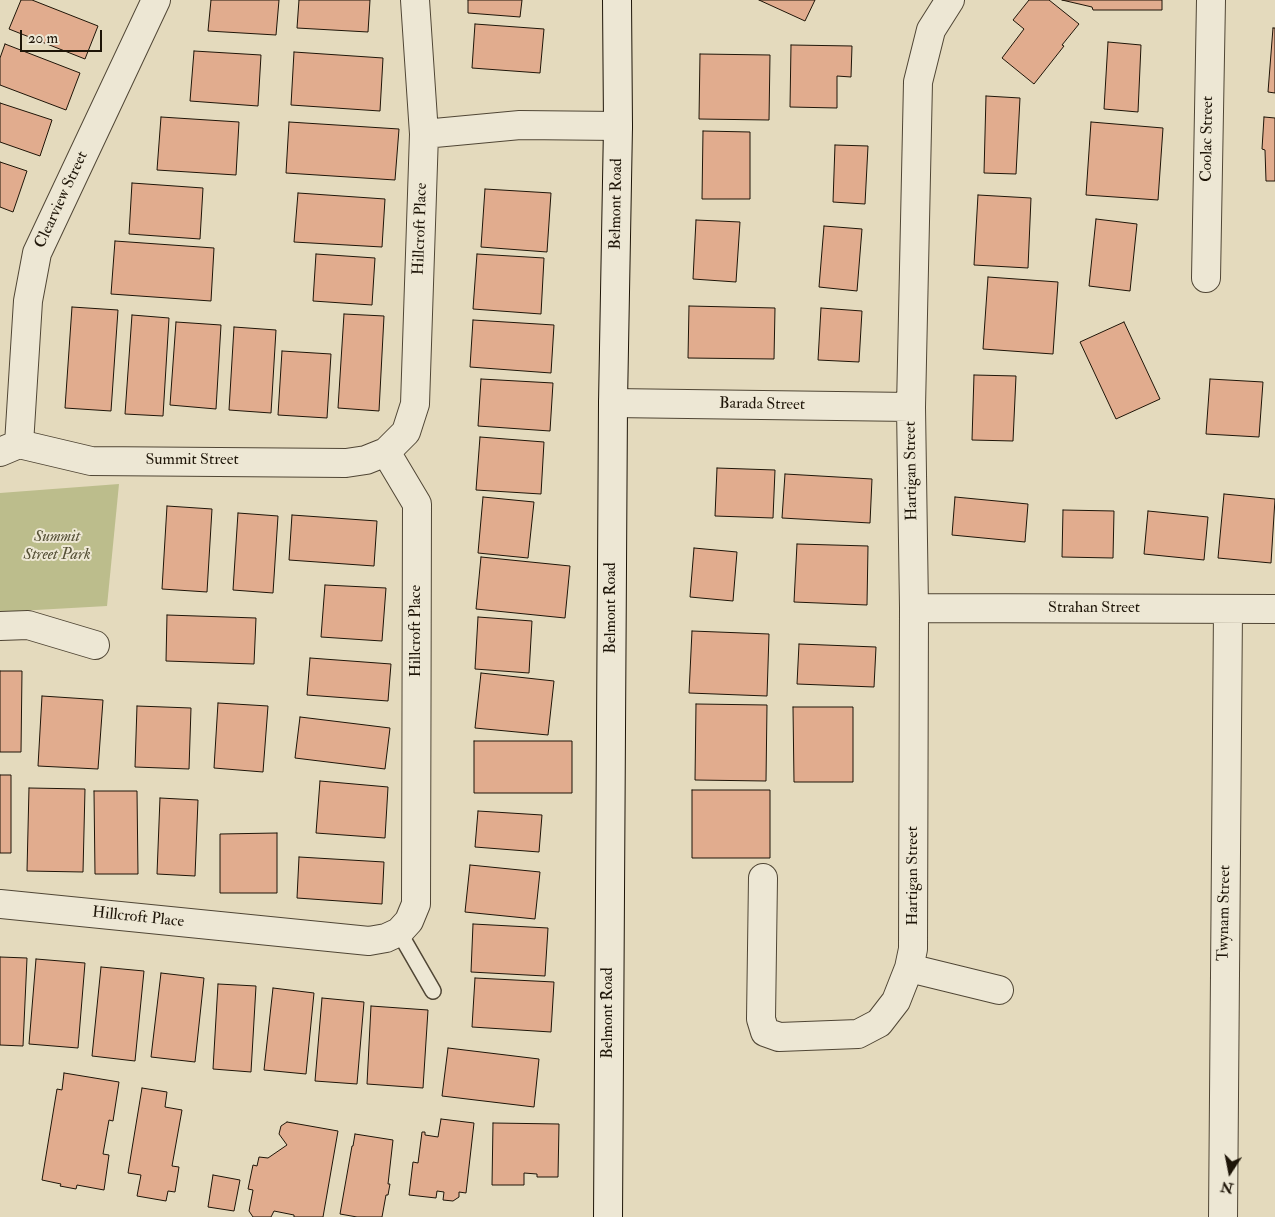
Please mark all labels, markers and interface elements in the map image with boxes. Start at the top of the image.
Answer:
scale bar [22,20,105,52]
text: 20 m [28,29,58,48]
street label: Coolac Street [1198,96,1218,182]
street label: Clearview Street [31,148,93,252]
street label: Belmont Road [607,158,627,250]
street label: Hillcroft Place [410,182,432,276]
street label: Barada Street [719,395,805,415]
street label: Hartigan Street [902,421,922,521]
street label: Summit Street [145,451,239,471]
park label: Summit Street Park [24,528,90,566]
street label: Belmont Road [602,562,622,654]
street label: Hillcroft Place [407,585,427,677]
street label: Strahan Street [1048,599,1140,619]
street label: Hartigan Street [904,826,924,926]
street label: Twynam Street [1215,865,1235,961]
street label: Hillcroft Place [91,904,185,932]
street label: Belmont Road [599,967,619,1059]
north arrow [1205,1147,1255,1197]
text: N [1219,1178,1235,1197]

